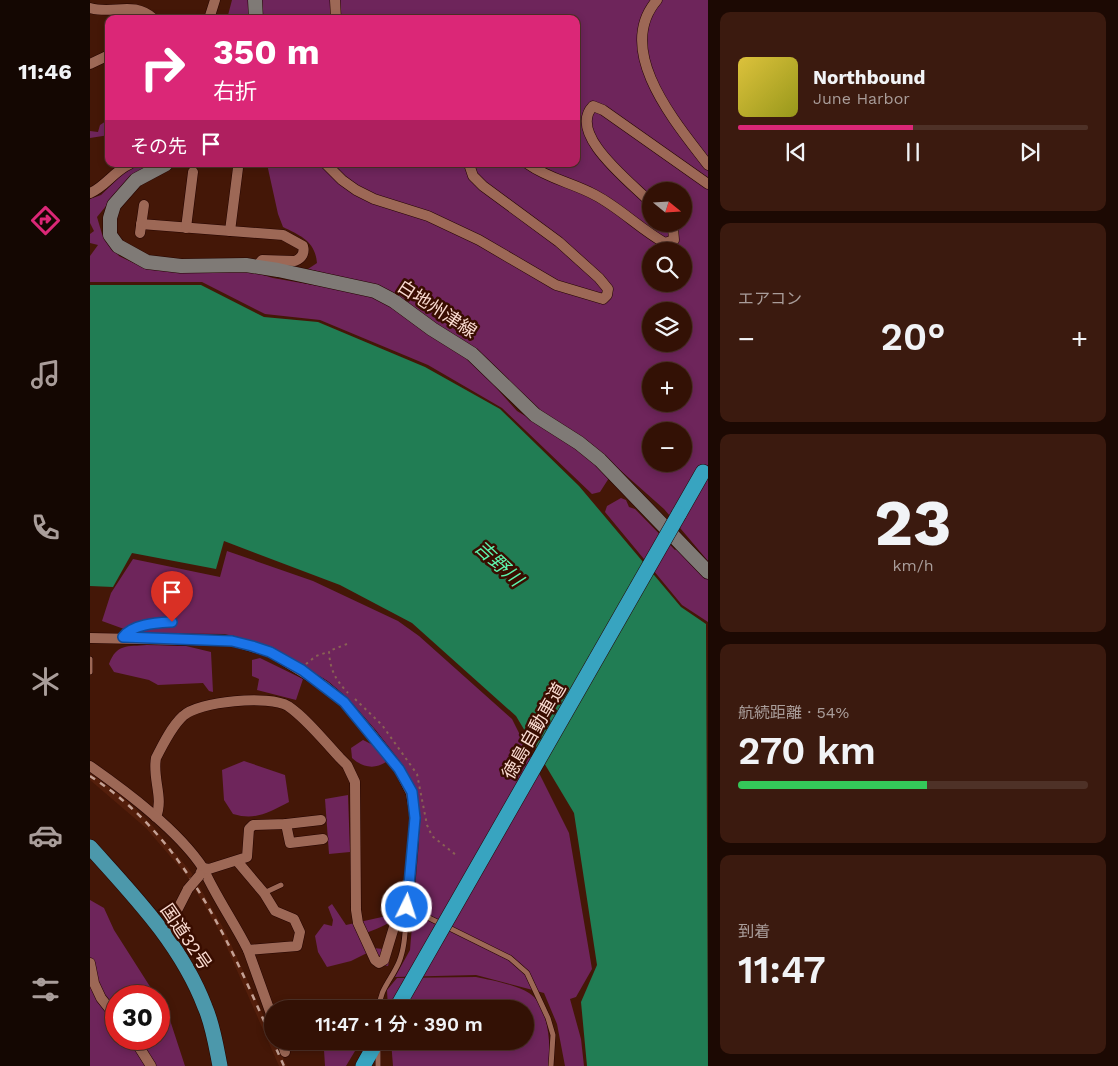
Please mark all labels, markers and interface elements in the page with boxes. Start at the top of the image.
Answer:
text: 350 m [213,31,320,73]
icon: right [130,35,195,100]
text: 11:46 [18,59,72,84]
text: Northbound [813,66,925,89]
text: 右折 [213,79,257,104]
text: June Harbor [813,89,910,108]
icon: arrive [197,130,225,158]
text: その先 [130,135,187,158]
icon: previous [782,138,810,166]
icon: pause [899,138,927,166]
icon: next [1016,138,1044,166]
north arrow [642,182,692,232]
map controls [642,182,692,472]
icon: directions [28,203,63,238]
button: search [642,242,692,292]
street label: 白地州津線 [394,275,481,342]
text: エアコン [738,289,802,308]
button: layers [642,302,692,352]
text: 20° [881,315,945,359]
text: − [738,322,755,355]
text: + [1071,322,1088,355]
icon: music [28,357,63,392]
button: + [642,362,692,412]
button: − [642,422,692,472]
text: 23 [874,485,952,561]
icon: phone [28,510,63,545]
water label: 吉野川 [470,536,529,593]
text: km/h [892,556,934,575]
pin [151,571,193,622]
icon: arrive [158,578,186,606]
icon: climate [28,664,63,699]
street label: 徳島自動車道 [497,679,570,783]
text: 航続距離 · 54% [738,703,849,722]
text: 270 km [738,729,876,773]
icon: car [28,818,63,853]
position arrow [380,880,432,932]
street label: 国道32号 [157,900,216,974]
text: 到着 [738,922,770,941]
text: 11:47 [738,948,826,992]
icon: filters [28,972,63,1007]
speed limit sign: 30 [105,985,170,1050]
text: 11:47 · 1 分 · 390 m [315,1013,483,1036]

